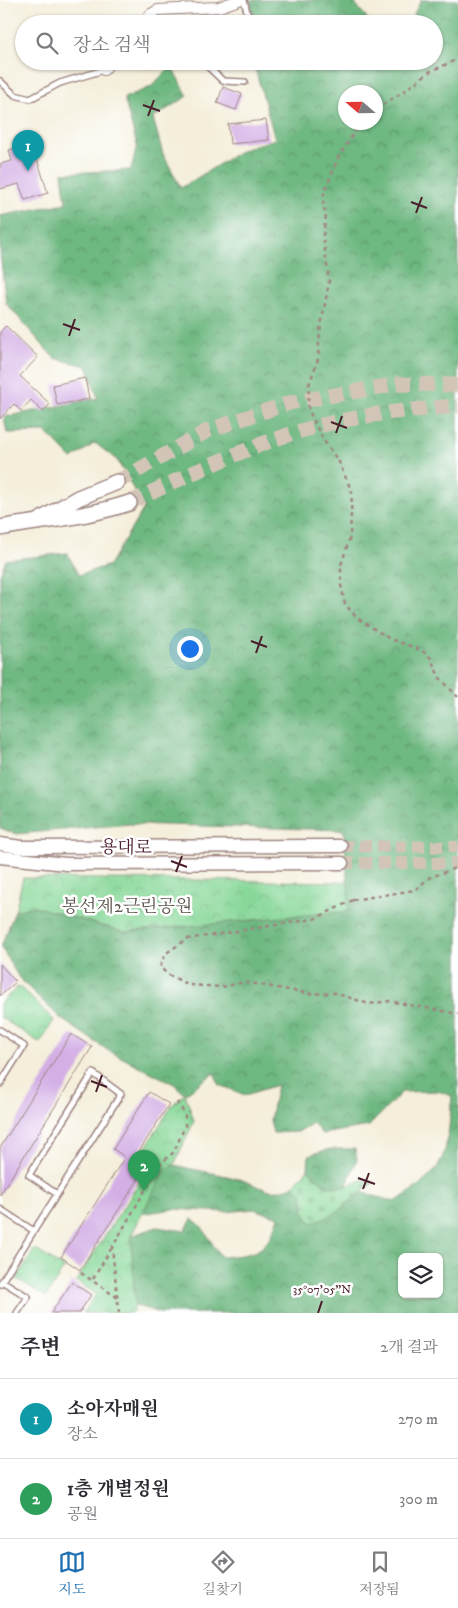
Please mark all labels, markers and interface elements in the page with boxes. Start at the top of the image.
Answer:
search box [15,15,443,70]
icon: search [33,29,61,57]
text: 장소 검색 [73,34,151,57]
north arrow [338,85,383,130]
pin: 1 [12,130,44,171]
your location [177,636,203,662]
street label: 용대로 [100,837,152,859]
park label: 봉선제2근린공원 [62,896,192,918]
pin: 2 [128,1150,160,1191]
map controls [398,1253,443,1298]
button: layers [398,1253,443,1298]
text: 35°07'05"N [293,1282,351,1297]
text: 주변 [20,1335,61,1361]
text: 2개 결과 [380,1337,438,1357]
text: 소아자매원 [67,1398,159,1421]
text: 1 [33,1409,39,1429]
text: 270 m [398,1409,438,1429]
text: 장소 [67,1424,98,1444]
text: 1층 개별정원 [67,1478,170,1501]
text: 2 [32,1489,40,1509]
text: 300 m [399,1489,438,1509]
text: 공원 [67,1504,98,1524]
tab: 지도 [58,1548,86,1599]
tab: 길찾기 [202,1548,243,1599]
tab: 저장됨 [359,1548,400,1599]

